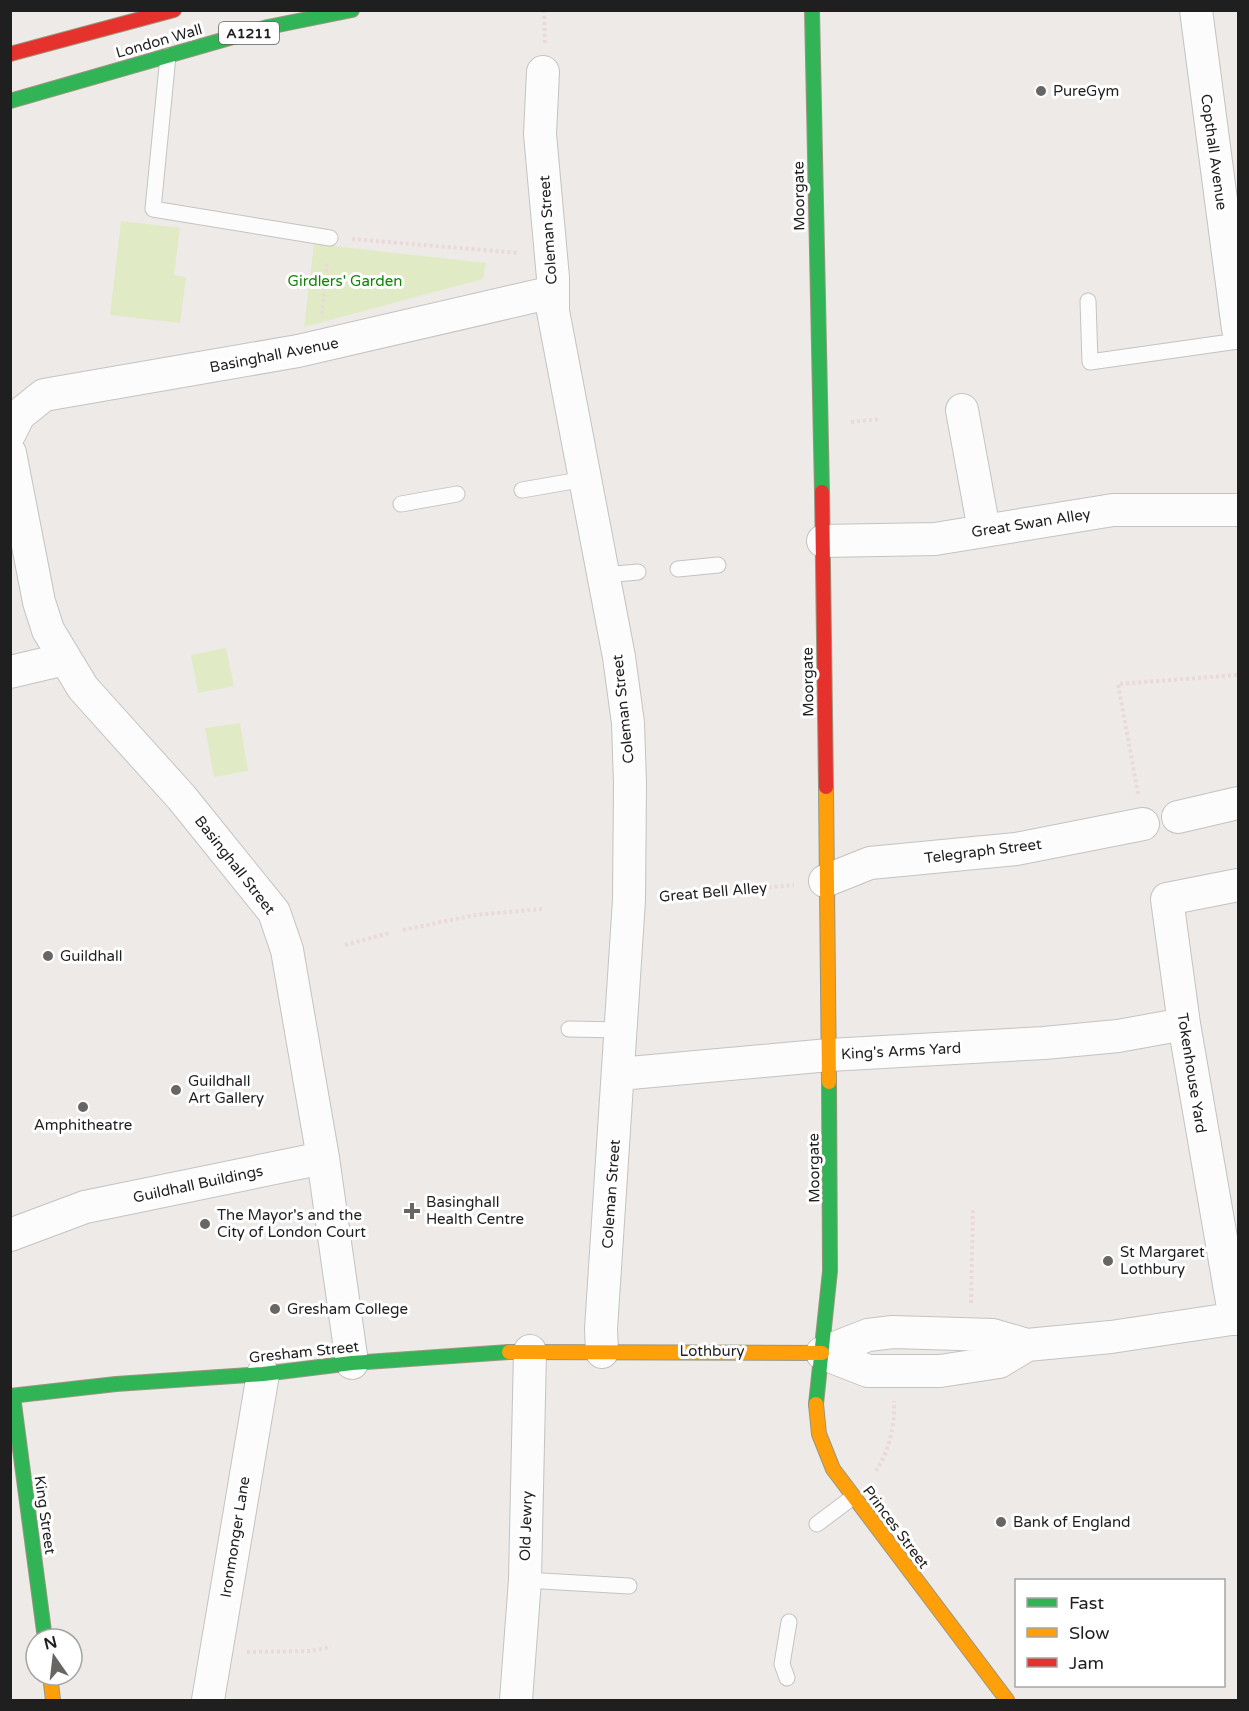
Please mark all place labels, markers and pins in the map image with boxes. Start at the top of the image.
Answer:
place label: PureGym [1053,82,1119,100]
marker: PureGym [1034,84,1048,98]
place label: Guildhall [60,947,122,965]
marker: Guildhall [41,949,55,963]
place label: Guildhall Art Gallery [188,1072,264,1107]
marker: Guildhall Art Gallery [169,1083,183,1097]
marker: Amphitheatre [76,1100,90,1114]
place label: Amphitheatre [34,1116,132,1134]
place label: Basinghall Health Centre [426,1193,524,1228]
marker: Basinghall Health Centre [403,1202,421,1220]
place label: The Mayor's and the City of London Court [217,1206,366,1241]
marker: The Mayor's and the City of London Court [198,1217,212,1231]
place label: St Margaret Lothbury [1120,1243,1205,1278]
marker: St Margaret Lothbury [1101,1254,1115,1268]
place label: Gresham College [287,1300,408,1318]
marker: Gresham College [268,1302,282,1316]
place label: Bank of England [1013,1513,1131,1531]
marker: Bank of England [994,1515,1008,1529]

